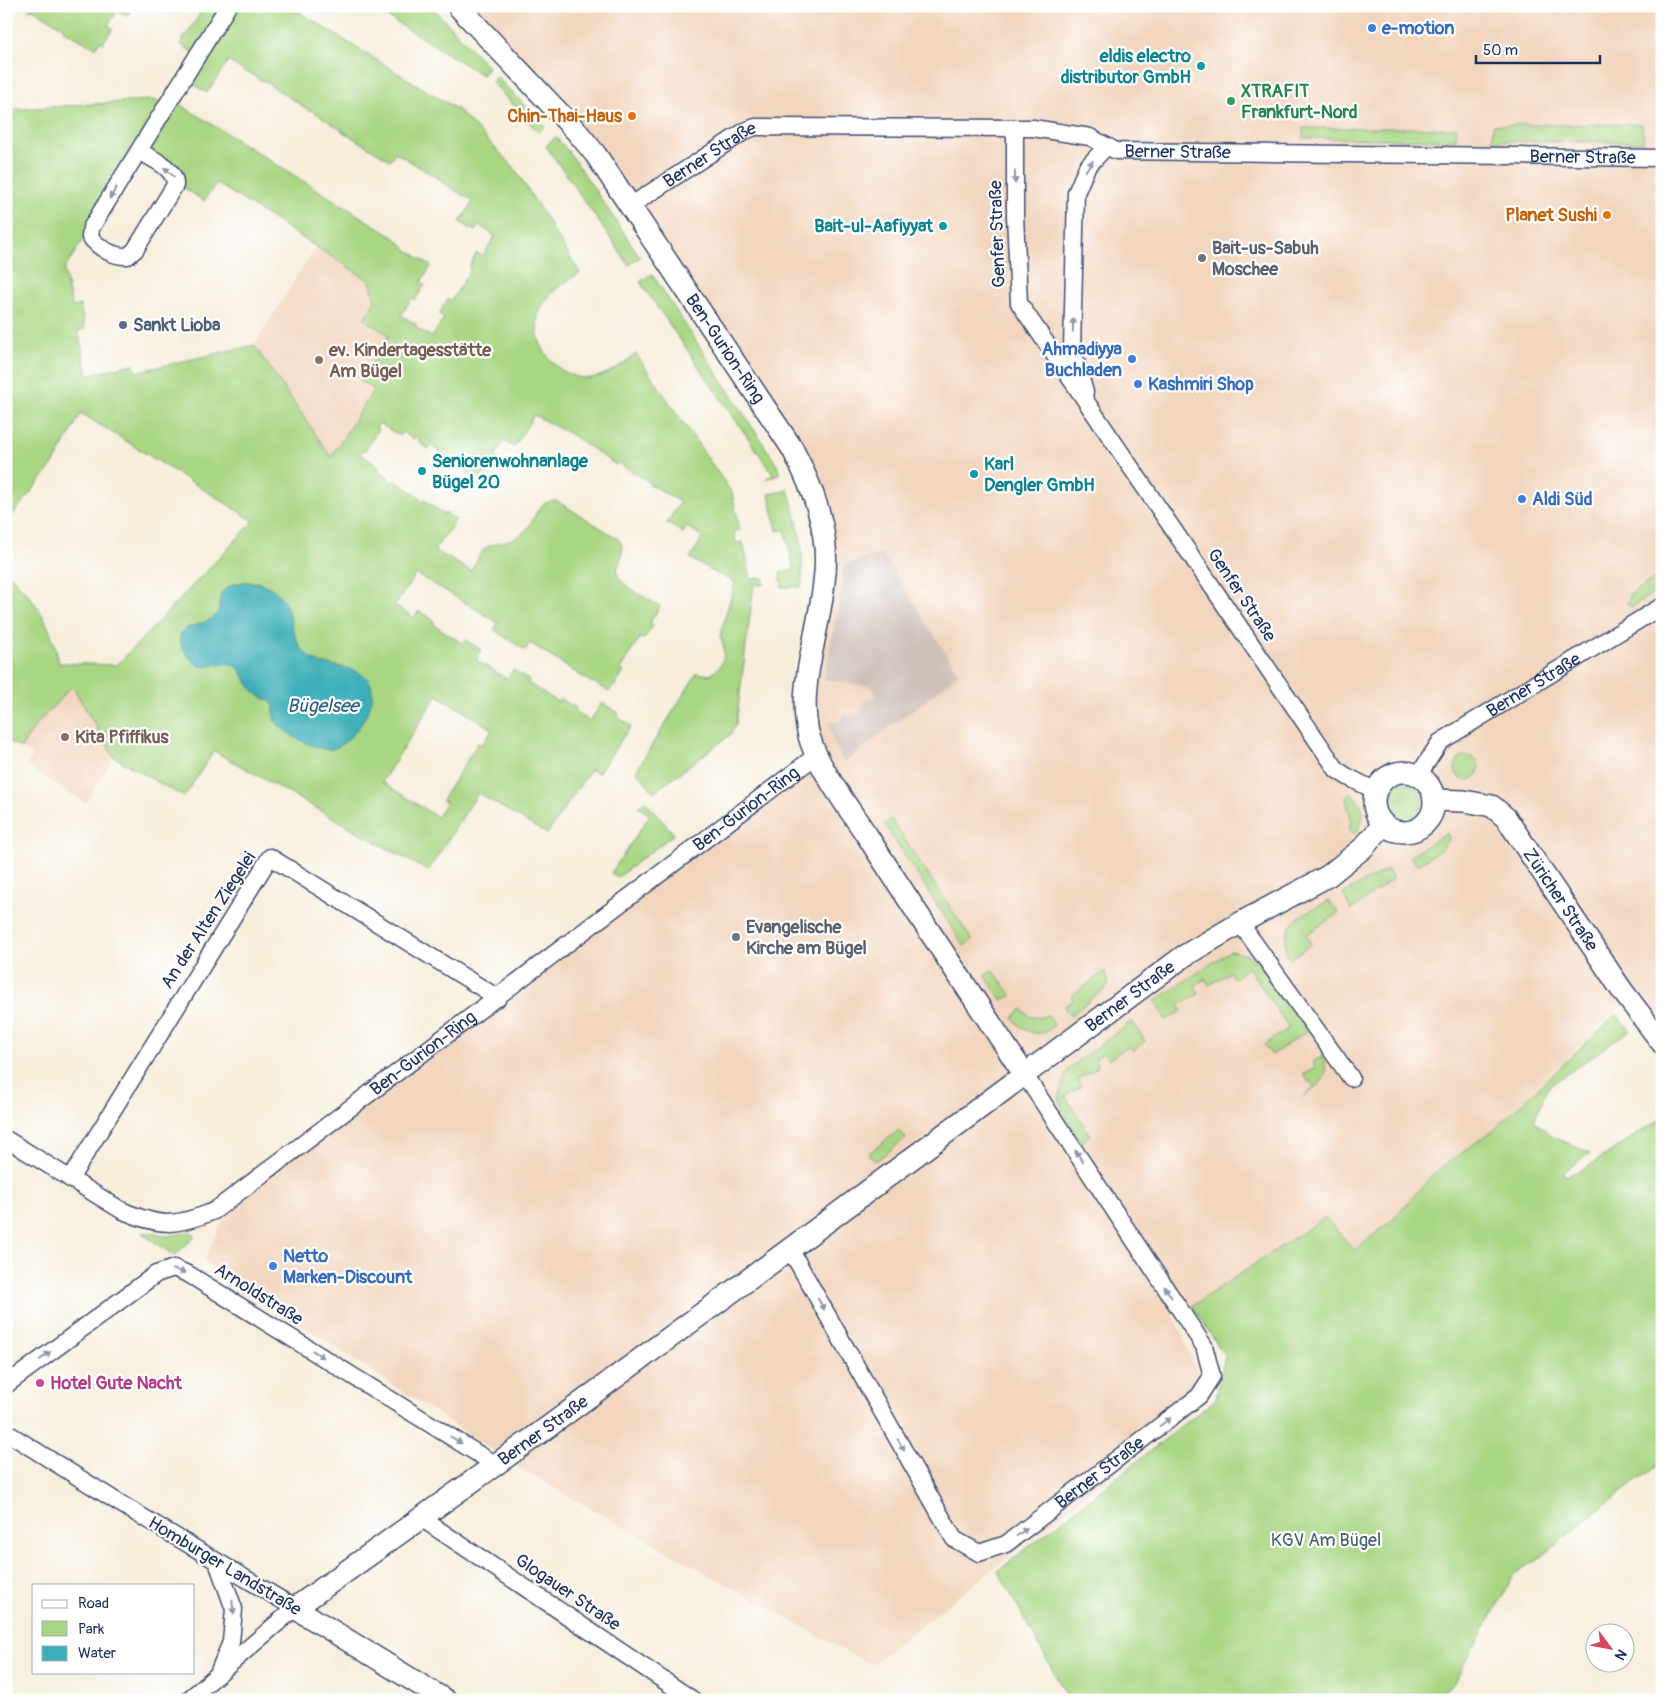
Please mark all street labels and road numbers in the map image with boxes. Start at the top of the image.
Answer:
street label: Berner Straße [659,117,760,193]
street label: Berner Straße [1124,140,1231,164]
street label: Berner Straße [1529,145,1636,170]
street label: Genfer Straße [984,180,1011,288]
street label: Ben-Gurion-Ring [680,289,770,408]
street label: Genfer Straße [1202,544,1281,646]
street label: Berner Straße [1482,648,1585,723]
street label: Ben-Gurion-Ring [689,762,804,857]
street label: Züricher Straße [1517,844,1603,956]
street label: An der Alten Ziegelei [156,848,261,993]
street label: Berner Straße [1081,956,1180,1038]
street label: Ben-Gurion-Ring [366,1006,481,1101]
street label: Arnoldstraße [210,1258,307,1331]
street label: Berner Straße [494,1390,593,1471]
street label: Berner Straße [1051,1431,1149,1514]
street label: Homburger Landstraße [144,1512,306,1621]
street label: Glogauer Straße [511,1549,625,1636]

